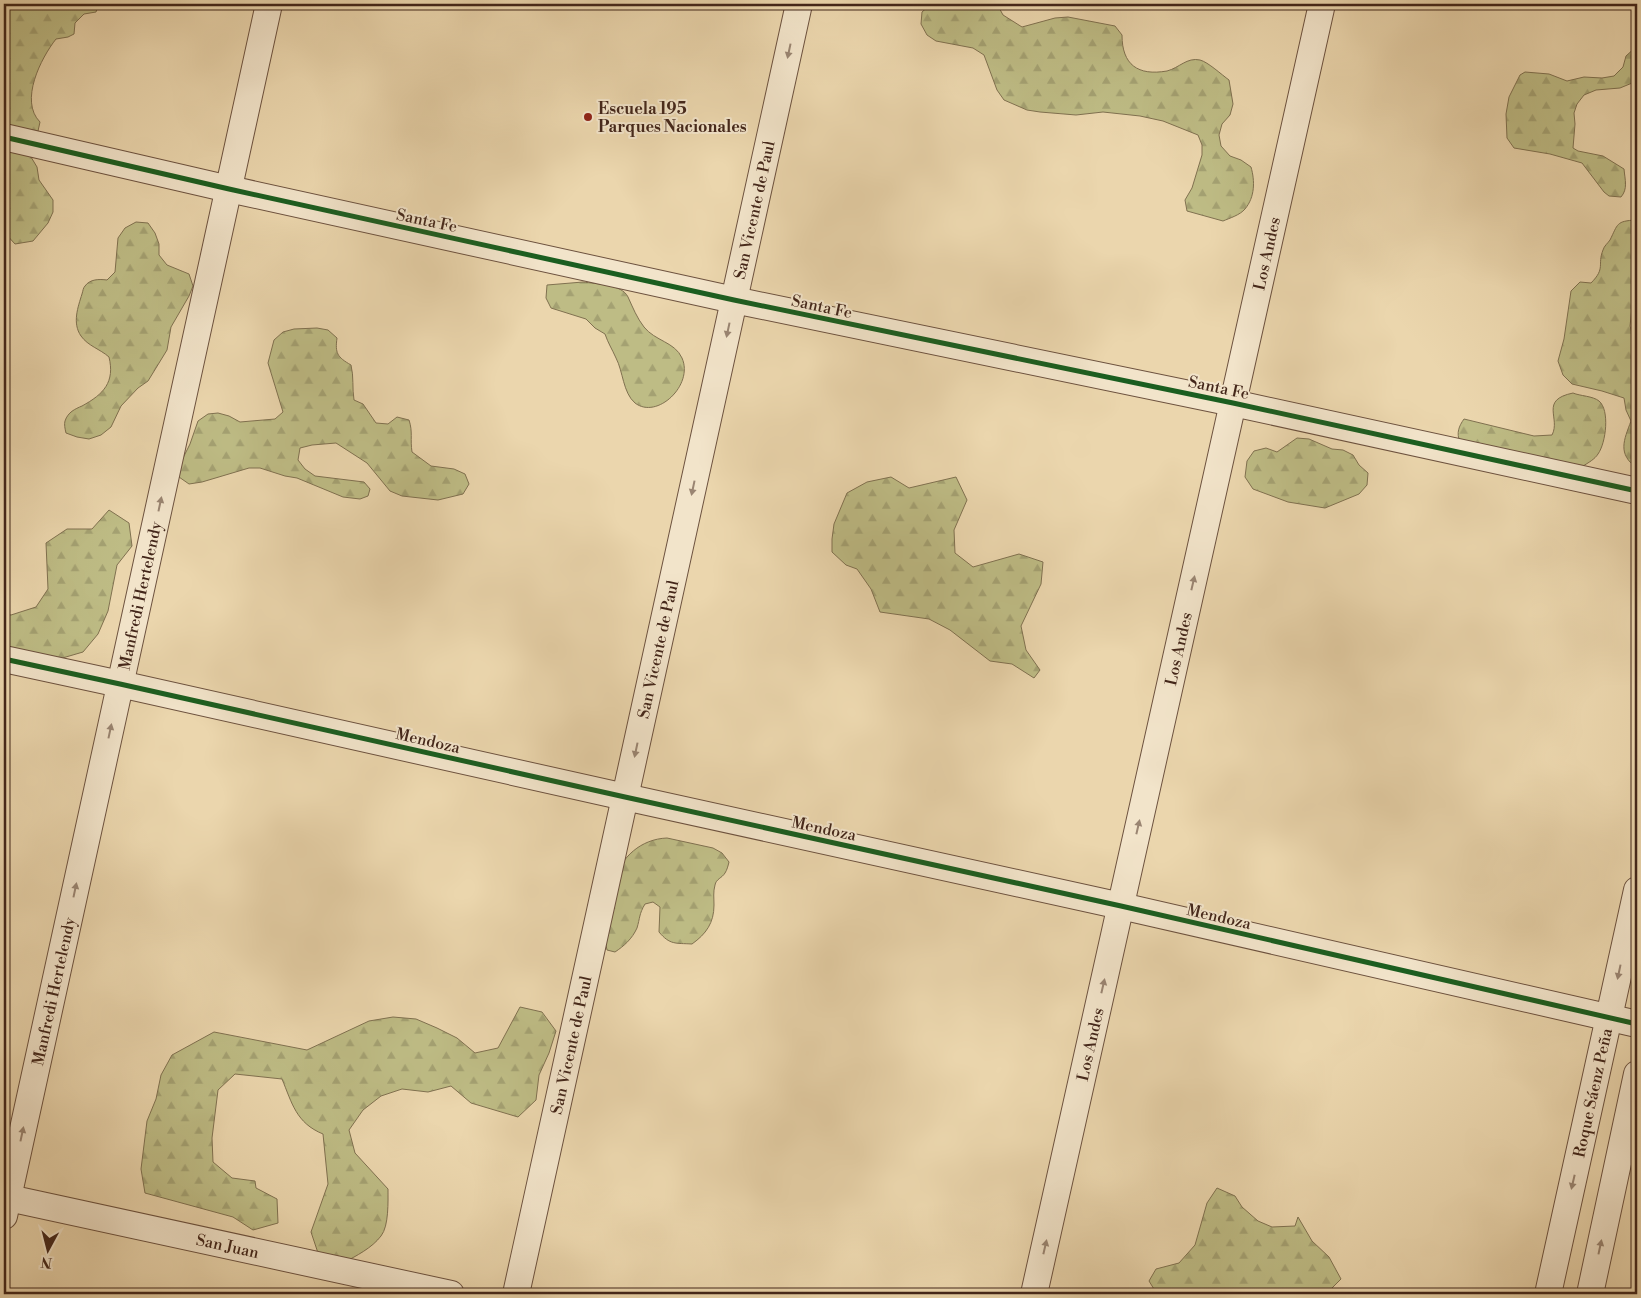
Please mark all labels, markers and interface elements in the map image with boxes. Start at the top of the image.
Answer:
one-way arrow [785,44,793,59]
place label: Escuela 195 Parques Nacionales [598,99,747,137]
marker: Escuela 195 Parques Nacionales [582,111,594,123]
street label: San Vicente de Paul [730,139,780,281]
street label: Santa Fe [395,205,459,237]
street label: Los Andes [1249,215,1285,292]
street label: Santa Fe [790,291,854,323]
one-way arrow [724,322,732,337]
street label: Santa Fe [1187,372,1251,404]
one-way arrow [689,481,697,496]
one-way arrow [156,496,164,511]
street label: Manfredi Hertelendy [115,519,167,672]
one-way arrow [1189,575,1197,591]
street label: San Vicente de Paul [634,578,683,721]
street label: Los Andes [1161,610,1197,688]
one-way arrow [106,723,114,738]
street label: Mendoza [394,724,463,758]
one-way arrow [632,742,640,757]
street label: Mendoza [790,812,859,846]
one-way arrow [1135,819,1143,835]
one-way arrow [71,882,79,897]
street label: Mendoza [1185,900,1254,934]
street label: Manfredi Hertelendy [28,915,80,1068]
one-way arrow [1615,964,1623,979]
street label: San Vicente de Paul [547,974,597,1116]
one-way arrow [1099,978,1107,993]
street label: Los Andes [1073,1006,1109,1083]
street label: Roque Sáenz Peña [1569,1026,1617,1160]
one-way arrow [18,1126,26,1141]
one-way arrow [1569,1174,1577,1189]
north arrow [22,1226,72,1276]
street label: San Juan [194,1230,261,1263]
one-way arrow [1041,1239,1049,1254]
one-way arrow [1596,1239,1604,1254]
text: N [40,1252,53,1272]

